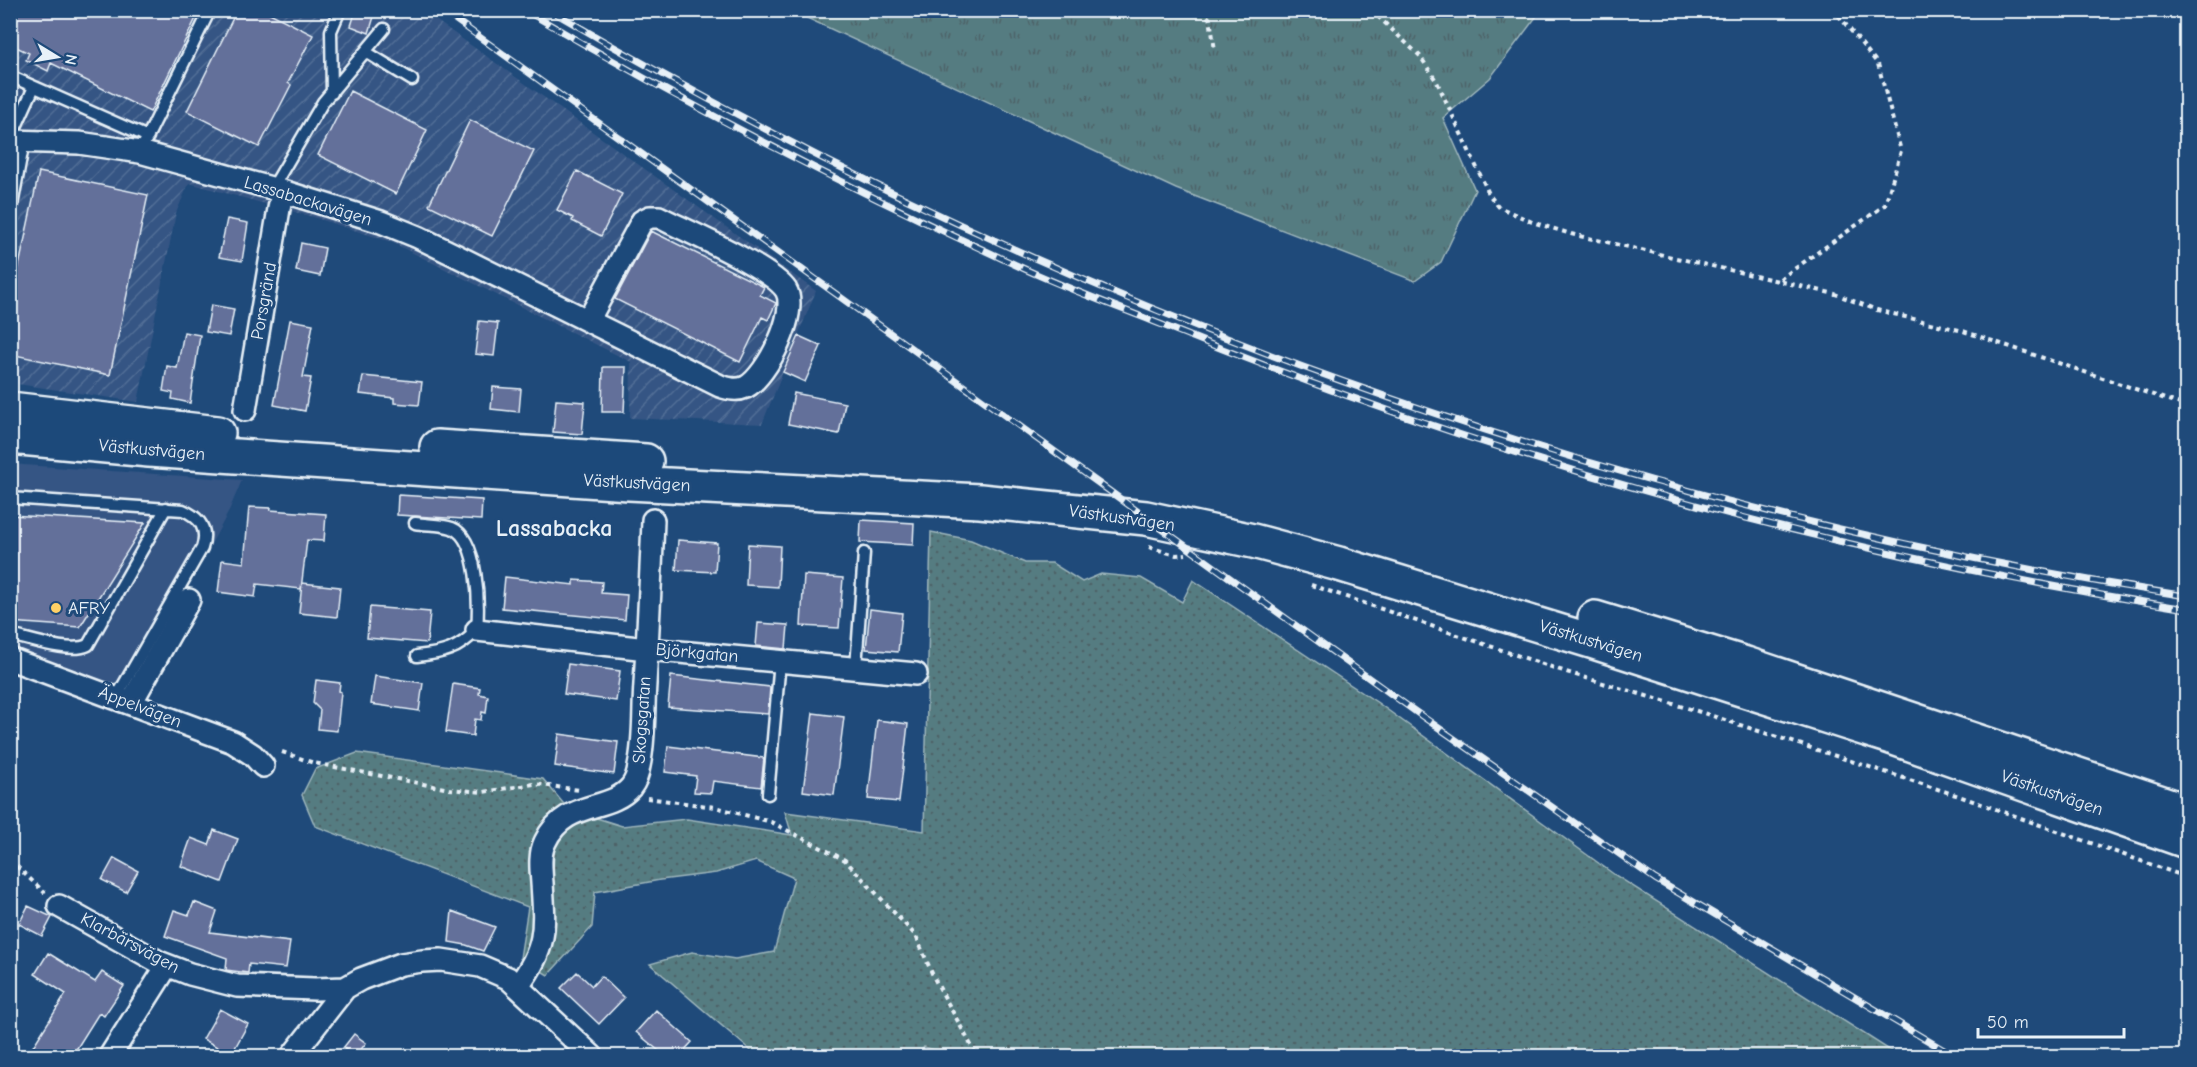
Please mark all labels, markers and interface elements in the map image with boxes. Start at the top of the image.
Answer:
north arrow [27,27,87,87]
text: N [61,53,81,67]
street label: Lassabackavägen [242,172,374,230]
street label: Porsgränd [247,261,281,341]
street label: Västkustvägen [98,435,206,465]
street label: Västkustvägen [583,470,691,496]
street label: Västkustvägen [1068,500,1176,536]
district label: Lassabacka [496,514,612,542]
place label: AFRY [68,598,111,619]
marker: AFRY [49,601,63,615]
street label: Västkustvägen [1537,615,1645,667]
street label: Björkgatan [655,639,739,667]
street label: Skogsgatan [628,676,656,764]
street label: Äppelvägen [95,682,185,732]
street label: Västkustvägen [1998,766,2106,820]
street label: Klarbärsvägen [77,908,183,978]
scale bar [1978,1001,2124,1039]
text: 50 m [1987,1012,2029,1033]

